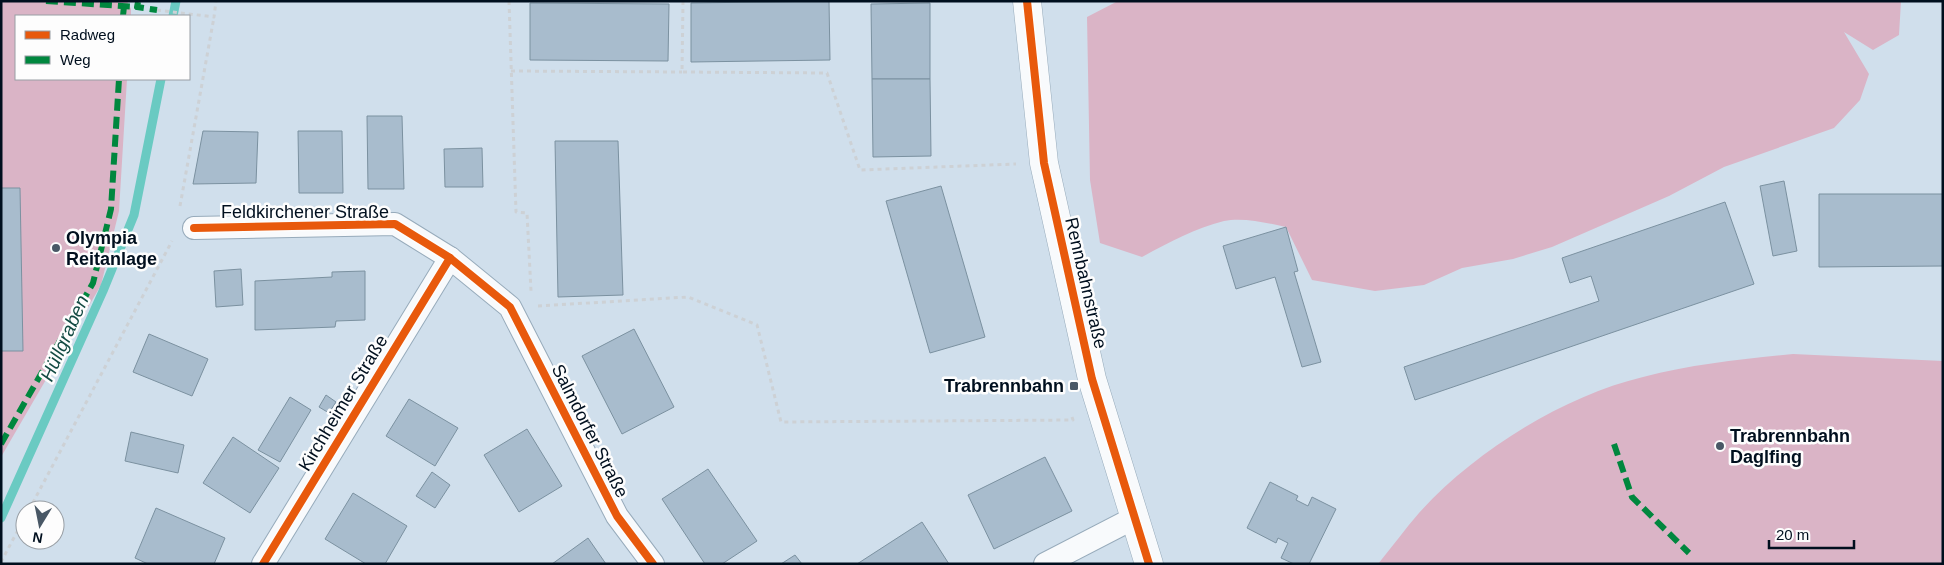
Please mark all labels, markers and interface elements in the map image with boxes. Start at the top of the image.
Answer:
legend [15,15,190,80]
text: Radweg [60,26,115,43]
text: Weg [60,51,91,68]
street label: Feldkirchener Straße [221,202,389,222]
street label: Rennbahnstraße [1061,215,1111,351]
place label: Olympia Reitanlage [66,228,157,269]
marker: Olympia Reitanlage [50,242,62,254]
water label: Hüllgraben [36,292,93,384]
street label: Kirchheimer Straße [294,331,392,475]
street label: Salmdorfer Straße [548,361,632,501]
place label: Trabrennbahn [944,376,1064,396]
marker: Trabrennbahn [1068,380,1080,392]
place label: Trabrennbahn Daglfing [1730,426,1850,467]
marker: Trabrennbahn Daglfing [1714,440,1726,452]
north arrow [15,500,65,550]
scale bar [1769,518,1854,550]
text: 20 m [1776,526,1809,543]
text: N [31,529,44,547]

